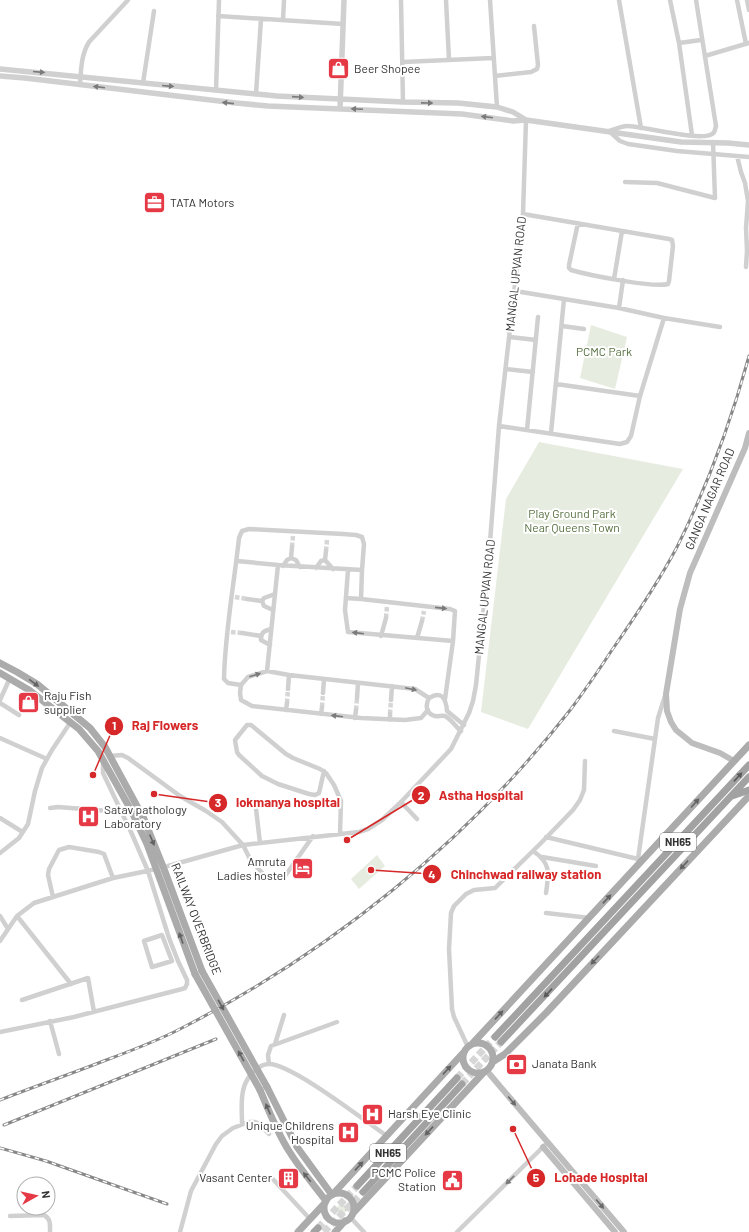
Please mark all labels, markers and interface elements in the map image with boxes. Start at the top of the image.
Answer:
shop icon: Beer Shopee [326,56,352,82]
place label: Beer Shopee [354,61,420,75]
one-way arrow [33,69,45,75]
one-way arrow [162,82,174,89]
one-way arrow [93,84,105,90]
one-way arrow [292,94,304,101]
one-way arrow [222,99,234,106]
one-way arrow [421,100,434,106]
one-way arrow [351,106,363,113]
one-way arrow [481,114,493,121]
office icon: TATA Motors [142,190,168,216]
place label: TATA Motors [170,195,235,209]
street label: MANGAL UPVAN ROAD [502,216,528,332]
park label: PCMC Park [576,344,632,358]
street label: GANGA NAGAR ROAD [681,446,737,551]
park label: Play Ground Park Near Queens Town [524,506,620,534]
street label: MANGAL UPVAN ROAD [471,539,497,655]
one-way arrow [435,605,447,611]
one-way arrow [352,630,364,636]
one-way arrow [249,672,261,678]
one-way arrow [28,678,39,687]
one-way arrow [404,686,417,692]
place label: Raju Fish supplier [44,688,91,716]
shop icon: Raju Fish supplier [16,690,42,716]
one-way arrow [331,712,343,719]
callout: Raj Flowers [104,713,206,738]
text: Raj Flowers [132,717,199,733]
text: 1 [112,718,116,732]
one-way arrow [733,772,743,782]
callout: Astha Hospital [411,783,532,808]
text: Astha Hospital [439,787,523,803]
text: 2 [418,788,425,802]
callout: lokmanya hospital [208,790,348,815]
text: lokmanya hospital [236,794,340,810]
text: 3 [215,795,221,809]
one-way arrow [690,798,699,809]
place label: Satav pathology Laboratory [104,802,187,830]
hospital icon: Satav pathology Laboratory [75,804,101,830]
road number: NH65 [660,833,696,851]
one-way arrow [150,834,156,846]
place label: Amruta Ladies hostel [217,854,286,882]
hotel icon: Amruta Ladies hostel [289,856,315,882]
one-way arrow [679,860,689,870]
street label: RAILWAY OVERBRIDGE [169,861,225,976]
callout: Chinchwad railway station [422,862,609,887]
text: Chinchwad railway station [451,866,601,882]
text: 4 [428,867,436,881]
one-way arrow [602,894,612,904]
one-way arrow [178,931,184,943]
one-way arrow [590,955,600,965]
one-way arrow [543,988,553,998]
one-way arrow [218,999,224,1011]
one-way arrow [494,1010,504,1020]
one-way arrow [237,1050,244,1062]
bank icon: Janata Bank [504,1051,530,1077]
place label: Janata Bank [532,1056,597,1070]
one-way arrow [443,1065,452,1075]
one-way arrow [508,1095,517,1106]
hospital icon: Harsh Eye Clinic [359,1101,385,1127]
one-way arrow [264,1103,271,1115]
place label: Harsh Eye Clinic [388,1106,471,1120]
place label: Unique Childrens Hospital [246,1118,334,1146]
hospital icon: Unique Childrens Hospital [336,1120,362,1146]
one-way arrow [425,1127,434,1136]
road number: NH65 [370,1144,406,1162]
one-way arrow [355,1161,364,1171]
building icon: Vasant Center [275,1165,301,1191]
place label: PCMC Police Station [371,1165,436,1193]
callout: Lohade Hospital [526,1165,655,1190]
public building icon: PCMC Police Station [439,1167,465,1193]
text: Lohade Hospital [554,1169,648,1185]
place label: Vasant Center [199,1170,273,1184]
text: 5 [533,1170,540,1184]
one-way arrow [303,1171,312,1182]
one-way arrow [505,1175,515,1185]
north arrow [16,1176,56,1216]
text: N [39,1190,53,1199]
one-way arrow [596,1199,605,1209]

